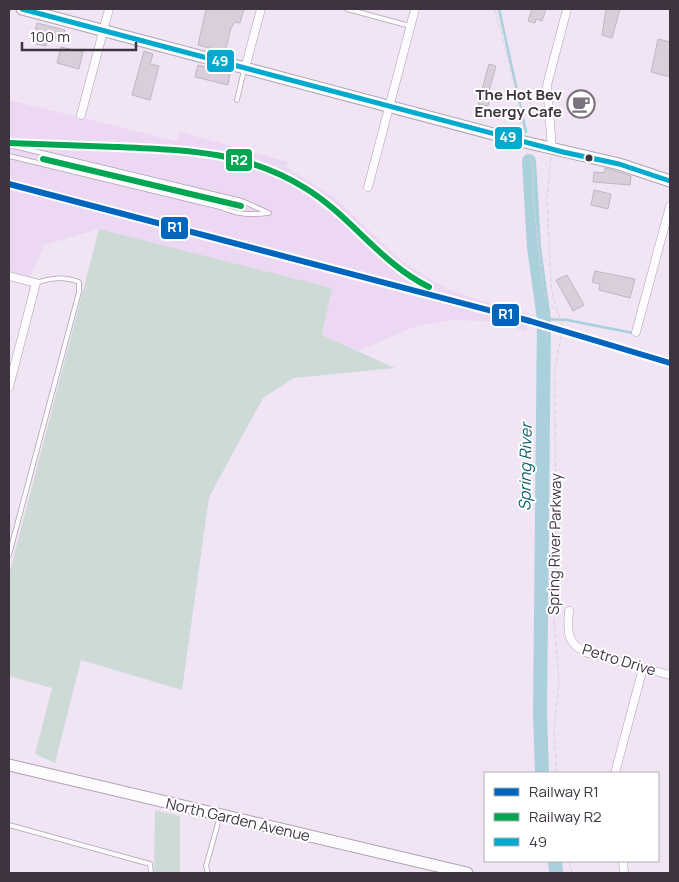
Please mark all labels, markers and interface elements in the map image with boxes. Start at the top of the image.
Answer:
scale bar [22,20,136,52]
text: 100 m [30,26,70,47]
line badge: 49 [206,49,235,73]
text: 49 [212,51,228,70]
place label: The Hot Bev Energy Cafe [475,84,562,122]
cafe icon: The Hot Bev Energy Cafe [566,89,596,119]
line badge: 49 [494,126,523,150]
text: 49 [500,127,516,146]
line badge: R2 [225,148,253,172]
text: R2 [230,150,248,169]
unlabelled marker [584,153,594,163]
line badge: R1 [160,216,189,240]
text: R1 [167,217,183,236]
line badge: R1 [491,303,520,327]
text: R1 [498,304,514,323]
water label: Spring River [513,421,537,511]
street label: Spring River Parkway [543,473,566,615]
street label: Petro Drive [580,638,659,681]
legend [484,772,659,862]
text: Railway R1 [529,781,599,802]
street label: North Garden Avenue [164,793,312,846]
text: Railway R2 [529,806,602,827]
text: 49 [529,831,547,852]

